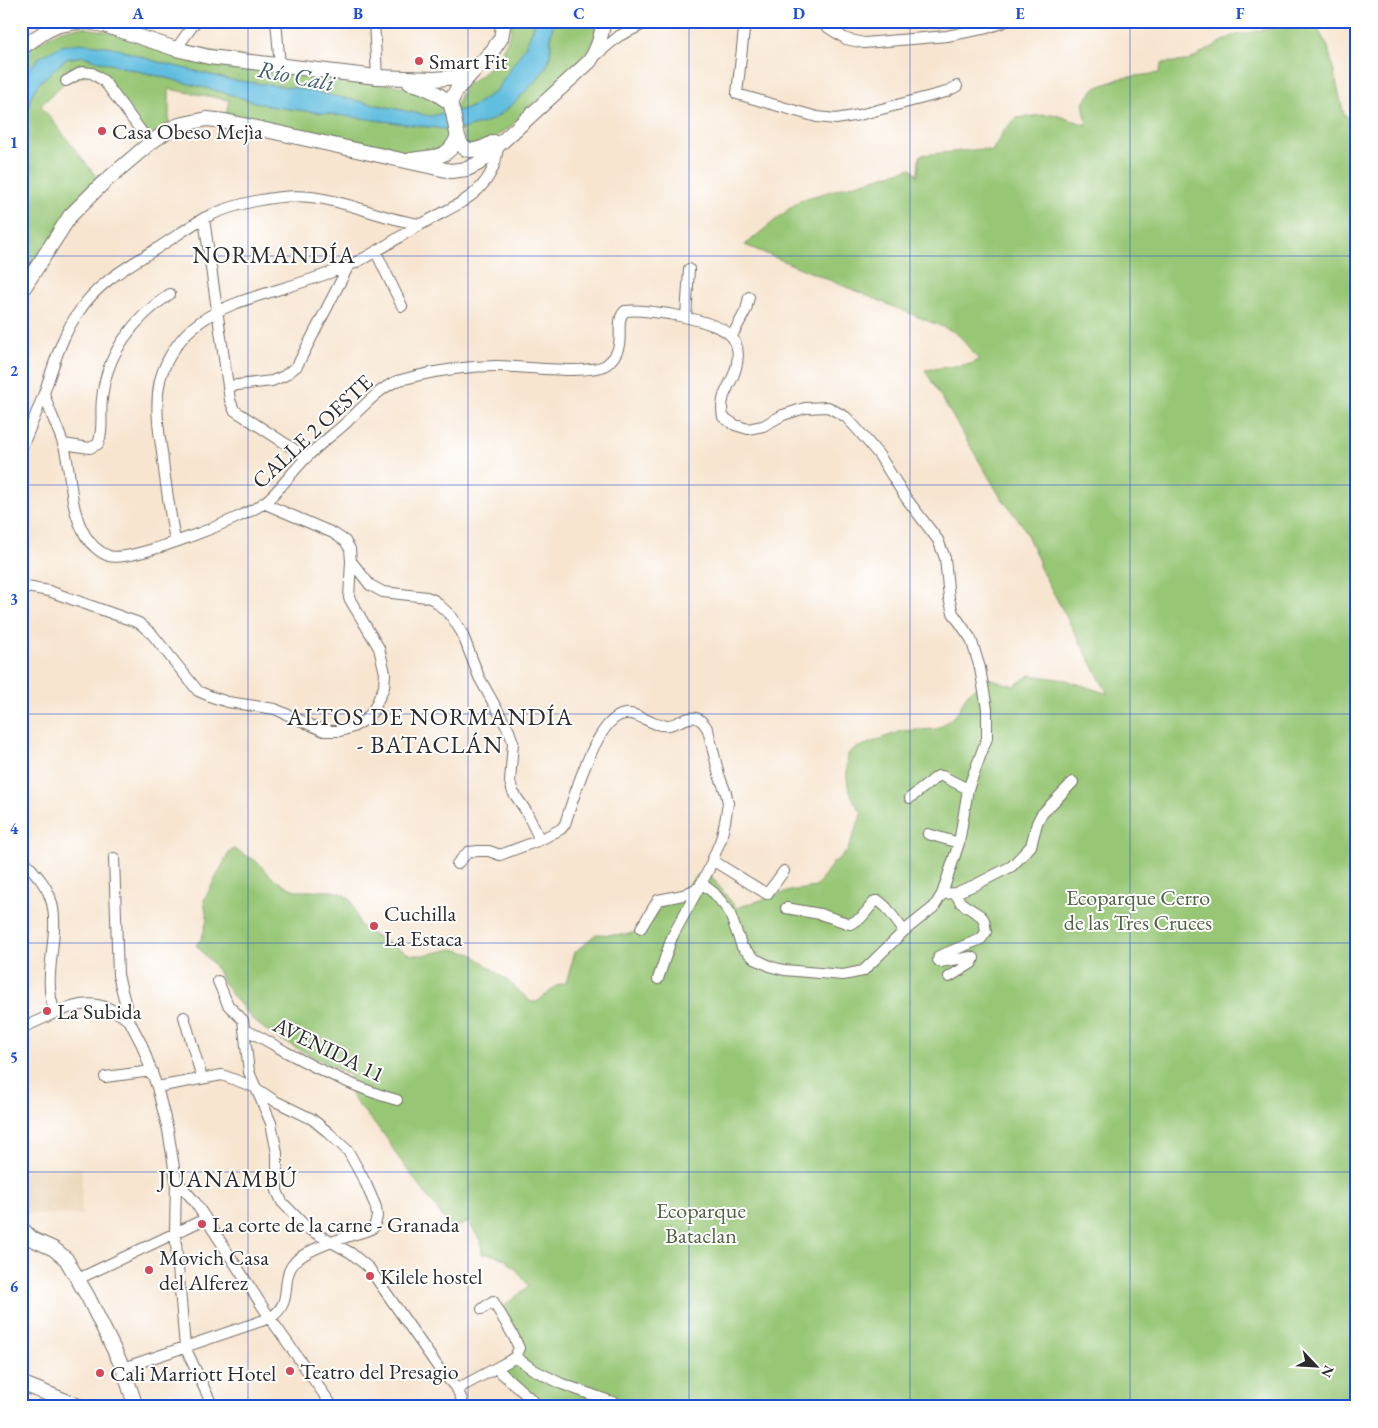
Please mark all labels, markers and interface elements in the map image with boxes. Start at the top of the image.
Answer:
text: A [131,3,144,24]
text: B [353,3,363,24]
text: C [573,3,585,24]
text: D [793,3,805,24]
text: E [1015,3,1025,24]
text: F [1236,3,1245,24]
place label: Smart Fit [429,47,507,76]
water label: Río Cali [255,53,338,98]
marker: Smart Fit [413,55,425,67]
place label: Casa Obeso Mejìa [112,117,263,146]
marker: Casa Obeso Mejìa [96,125,108,137]
text: 1 [10,132,18,153]
district label: NORMANDÍA [192,239,356,270]
text: 2 [10,360,19,381]
street label: CALLE 2 OESTE [246,368,379,495]
text: 3 [10,589,18,610]
district label: ALTOS DE NORMANDÍA - BATACLÁN [286,701,573,760]
text: 4 [10,818,19,839]
park label: Ecoparque Cerro de las Tres Cruces [1064,883,1212,937]
place label: Cuchilla La Estaca [384,899,463,953]
marker: Cuchilla La Estaca [368,920,380,932]
place label: La Subida [57,997,142,1026]
marker: La Subida [41,1005,53,1017]
street label: AVENIDA 11 [267,1009,389,1089]
text: 5 [10,1047,18,1068]
district label: JUANAMBÚ [156,1163,298,1194]
park label: Ecoparque Bataclan [656,1196,746,1250]
place label: La corte de la carne - Granada [212,1210,460,1239]
marker: La corte de la carne - Granada [196,1218,208,1230]
place label: Movich Casa del Alferez [159,1243,269,1297]
place label: Kilele hostel [380,1262,483,1291]
marker: Movich Casa del Alferez [143,1264,155,1276]
marker: Kilele hostel [364,1270,376,1282]
text: 6 [10,1276,19,1297]
north arrow [1290,1340,1340,1390]
place label: Teatro del Presagio [300,1357,459,1386]
place label: Cali Marriott Hotel [110,1359,276,1388]
text: N [1317,1363,1338,1381]
marker: Teatro del Presagio [284,1365,296,1377]
marker: Cali Marriott Hotel [94,1367,106,1379]

